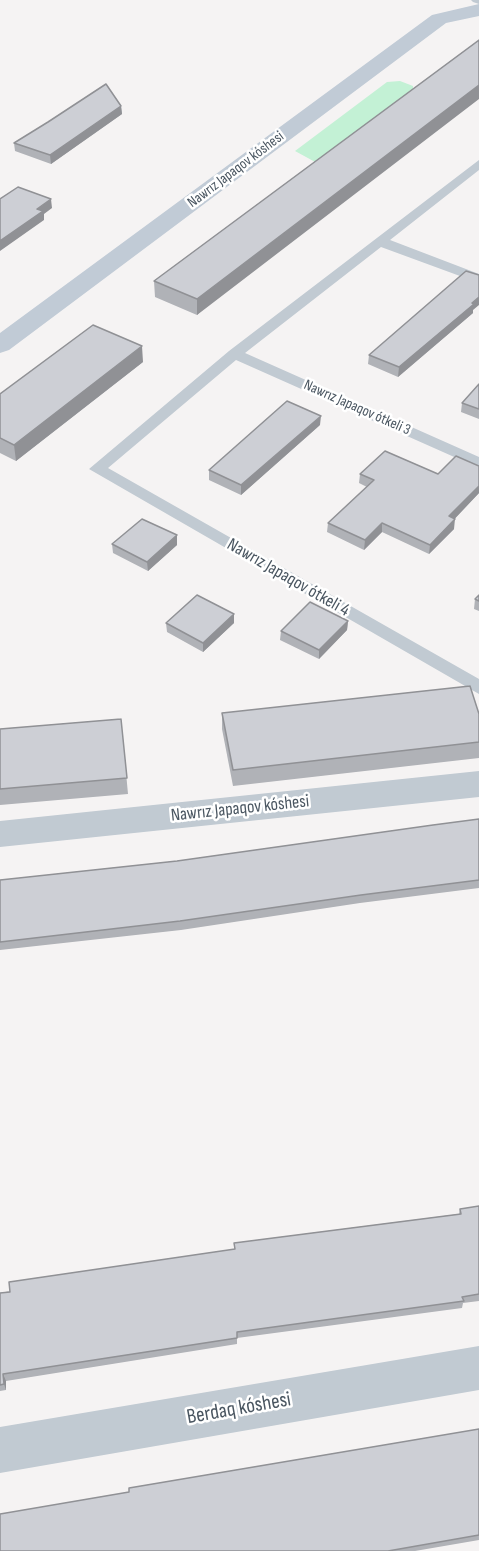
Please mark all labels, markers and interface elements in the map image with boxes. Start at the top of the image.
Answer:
street label: Nawrız Japaqov kóshesi [184,128,288,212]
street label: Nawrız Japaqov ótkeli 3 [301,376,413,440]
street label: Nawrız Japaqov ótkeli 4 [223,534,353,622]
street label: Nawrız Japaqov kóshesi [170,791,310,827]
street label: Berdaq kóshesi [185,1387,293,1431]

